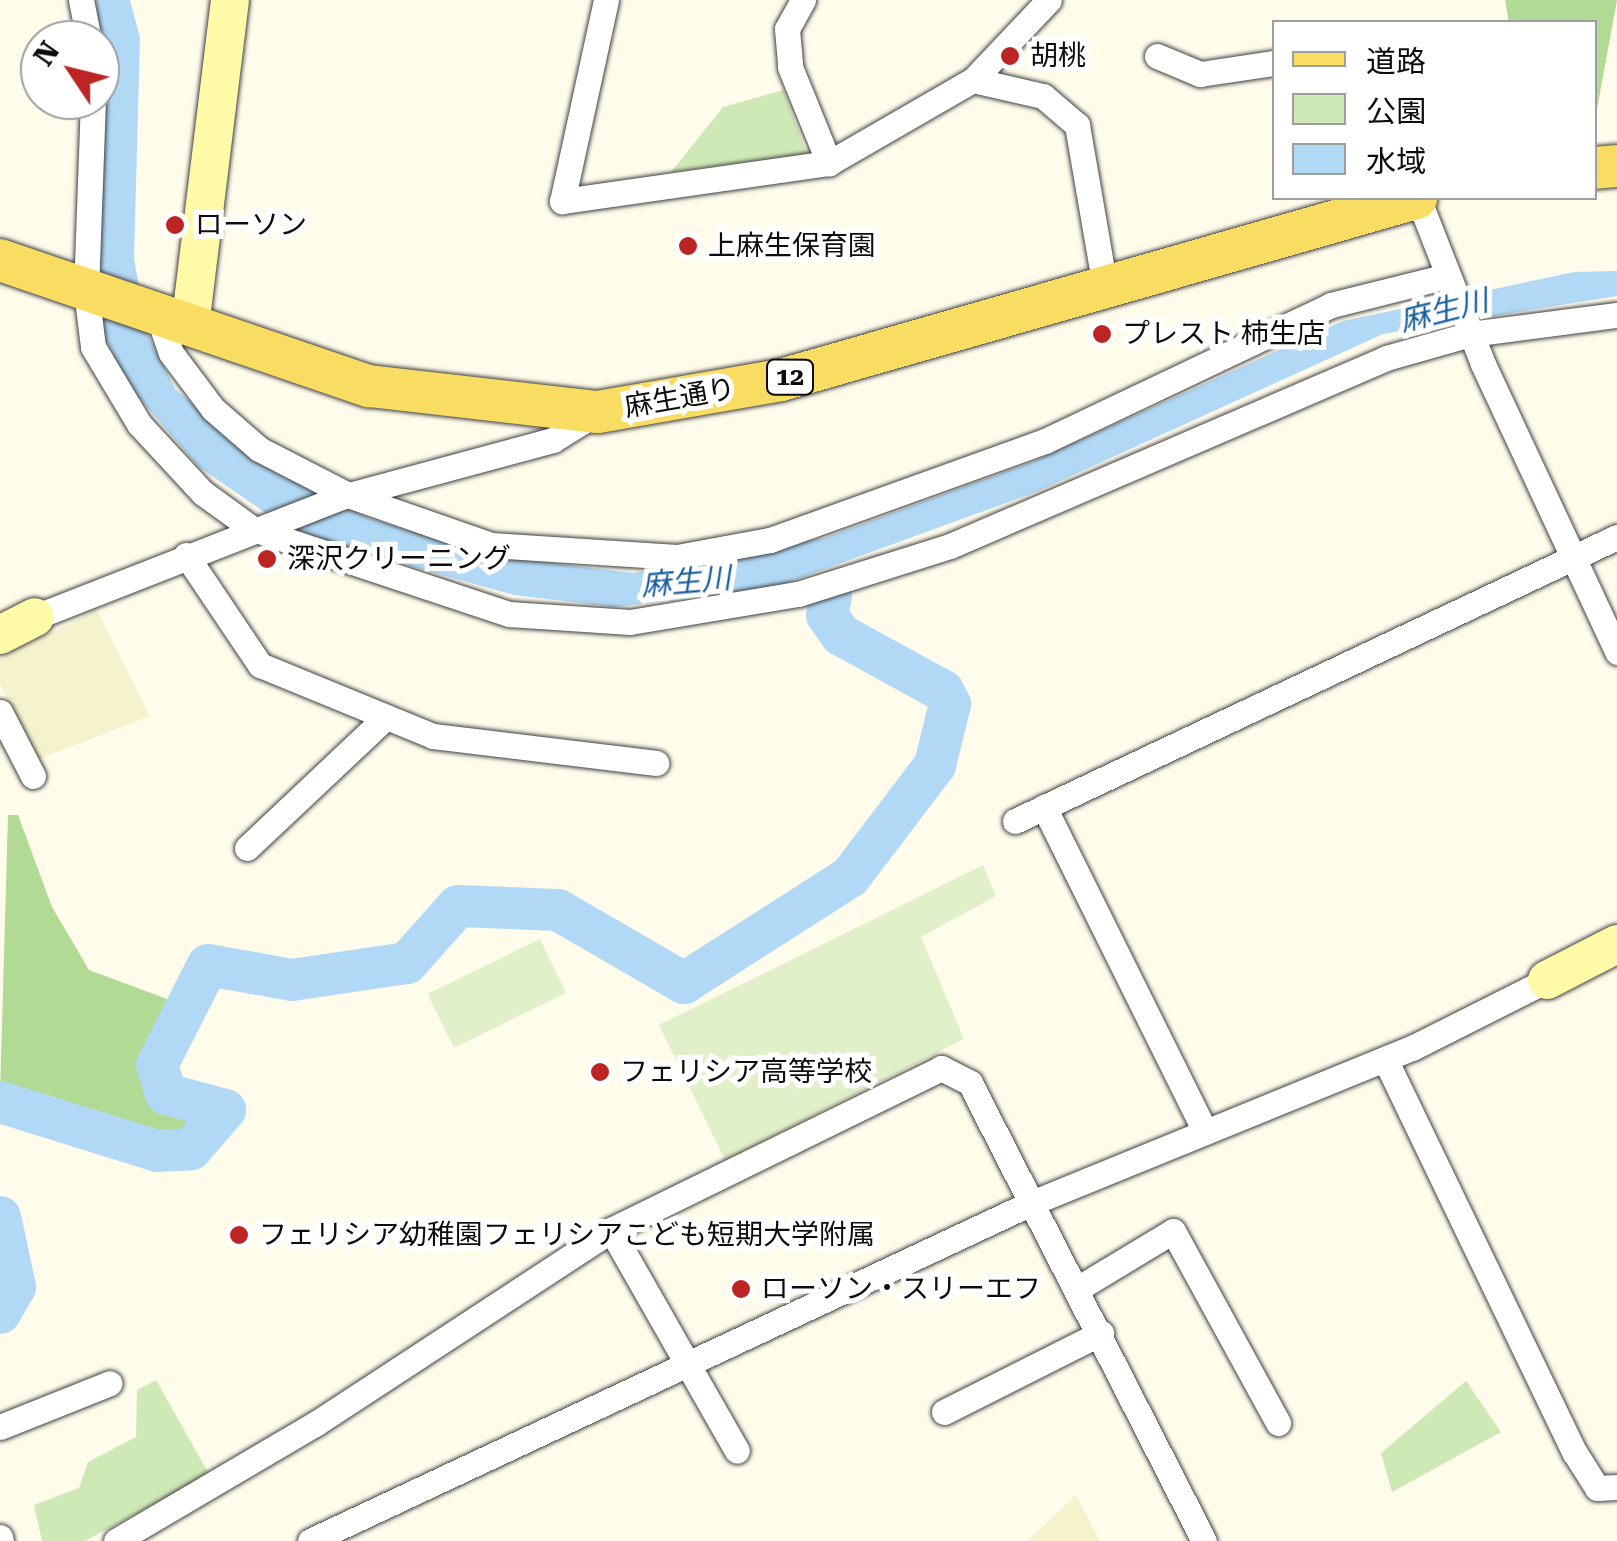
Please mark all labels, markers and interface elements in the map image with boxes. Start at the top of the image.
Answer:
north arrow [20,20,120,120]
legend [1272,20,1597,200]
text: N [27,35,66,72]
place label: 胡桃 [1030,39,1086,73]
text: 道路 [1366,44,1426,79]
marker: 胡桃 [999,45,1021,67]
text: 公園 [1366,94,1426,129]
text: 水域 [1366,144,1426,179]
place label: ローソン [195,208,307,242]
marker: ローソン [164,214,186,236]
place label: 上麻生保育園 [708,229,876,263]
marker: 上麻生保育園 [677,235,699,257]
water label: 麻生川 [1396,283,1492,339]
place label: プレスト 柿生店 [1122,317,1325,351]
marker: プレスト 柿生店 [1091,323,1113,345]
road number: 12 [765,357,815,397]
street label: 麻生通り [622,372,738,424]
place label: 深沢クリーニング [287,542,511,576]
marker: 深沢クリーニング [256,548,278,570]
water label: 麻生川 [640,560,732,604]
place label: フェリシア高等学校 [620,1055,872,1089]
marker: フェリシア高等学校 [589,1061,611,1083]
place label: フェリシア幼稚園フェリシアこども短期大学附属 [259,1218,875,1252]
marker: フェリシア幼稚園フェリシアこども短期大学附属 [228,1224,250,1246]
place label: ローソン・スリーエフ [761,1272,1041,1306]
marker: ローソン・スリーエフ [730,1278,752,1300]

